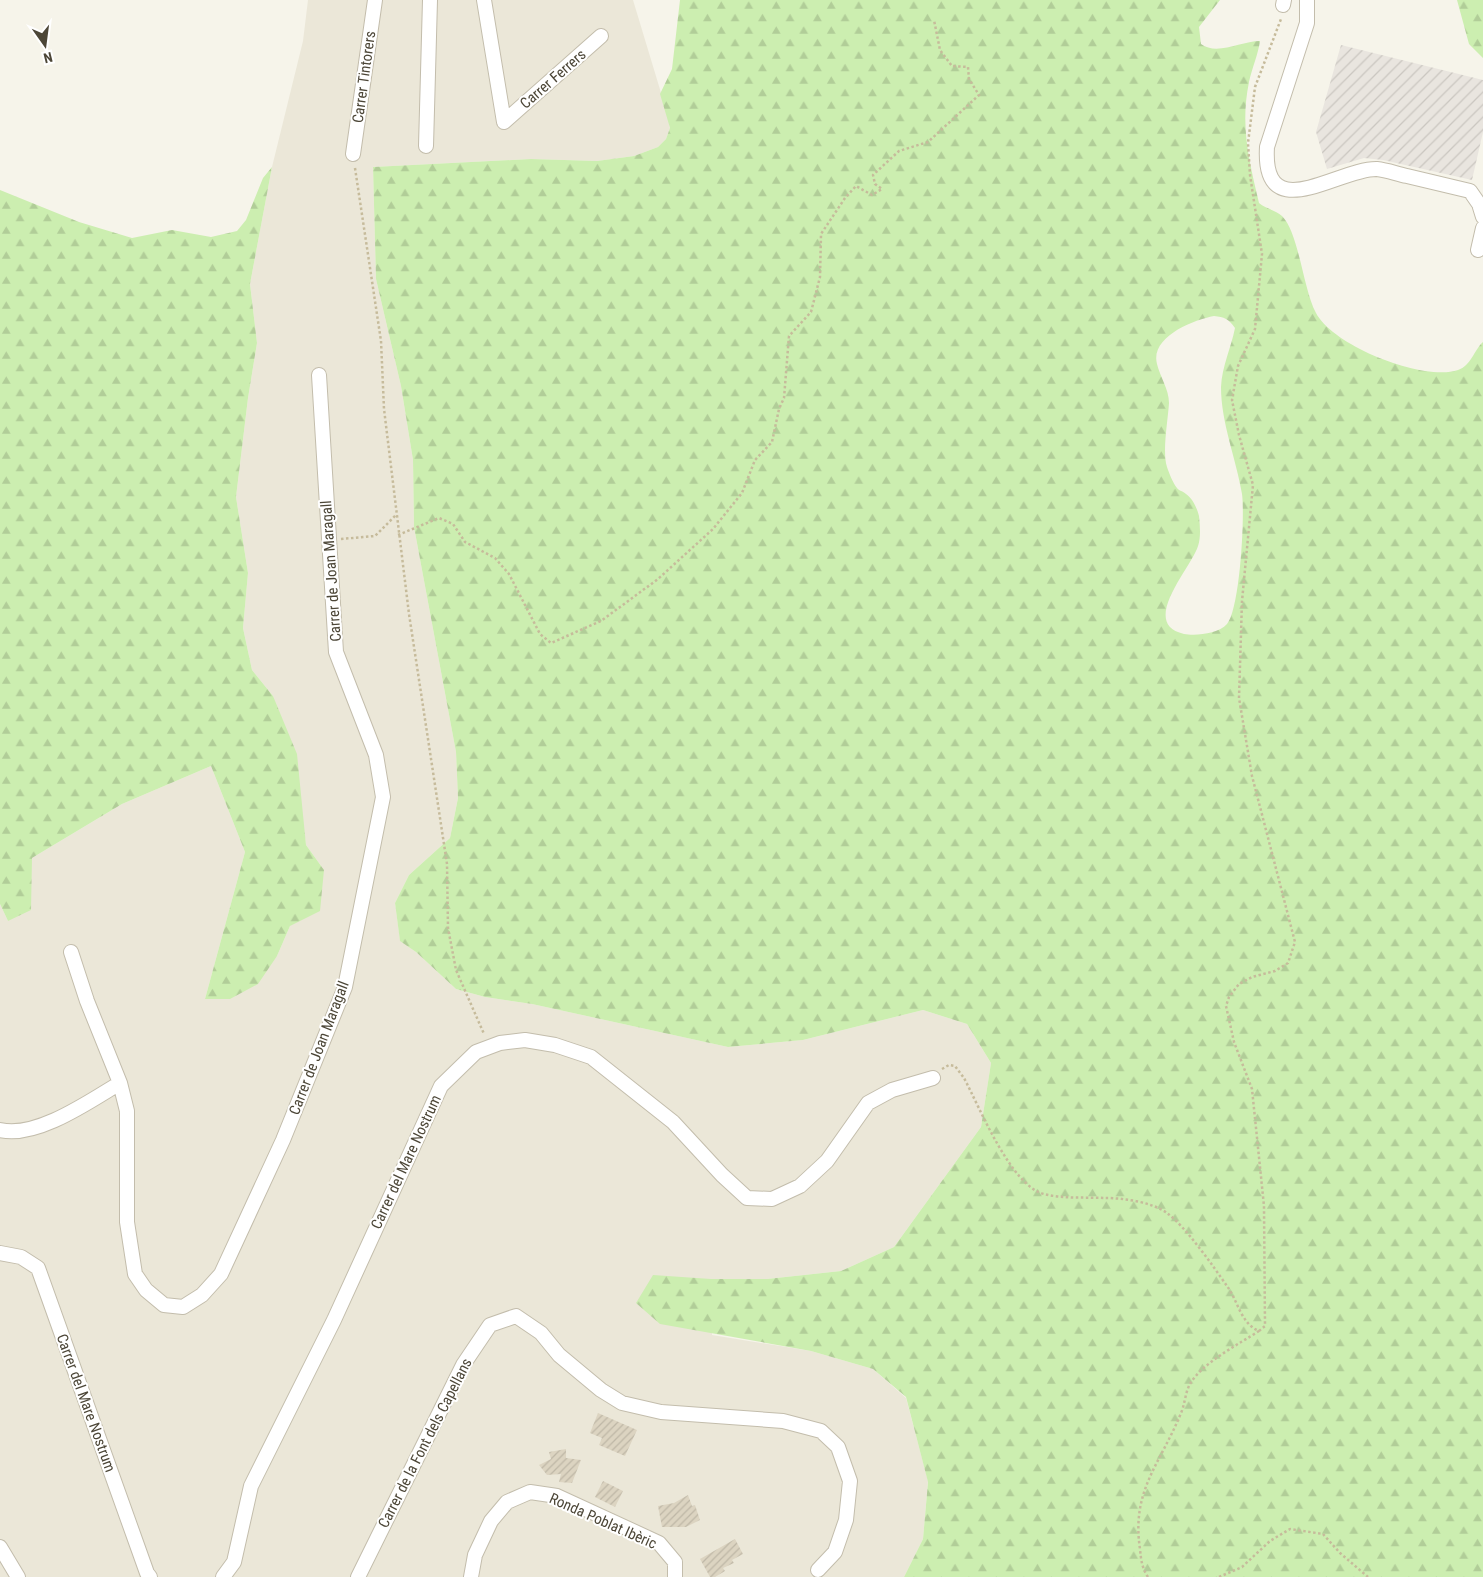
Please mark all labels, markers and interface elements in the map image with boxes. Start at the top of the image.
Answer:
north arrow [20,20,70,70]
street label: Carrer Tintorers [349,30,379,124]
street label: Carrer Ferrers [516,45,590,112]
text: N [42,49,54,66]
street label: Carrer de Joan Maragall [317,500,345,642]
street label: Carrer de Joan Maragall [285,979,353,1117]
street label: Carrer del Mare Nostrum [367,1092,445,1232]
street label: Carrer del Mare Nostrum [53,1331,119,1475]
street label: Carrer de la Font dels Capellans [374,1355,476,1531]
street label: Ronda Poblat Ibèric [547,1489,660,1553]

